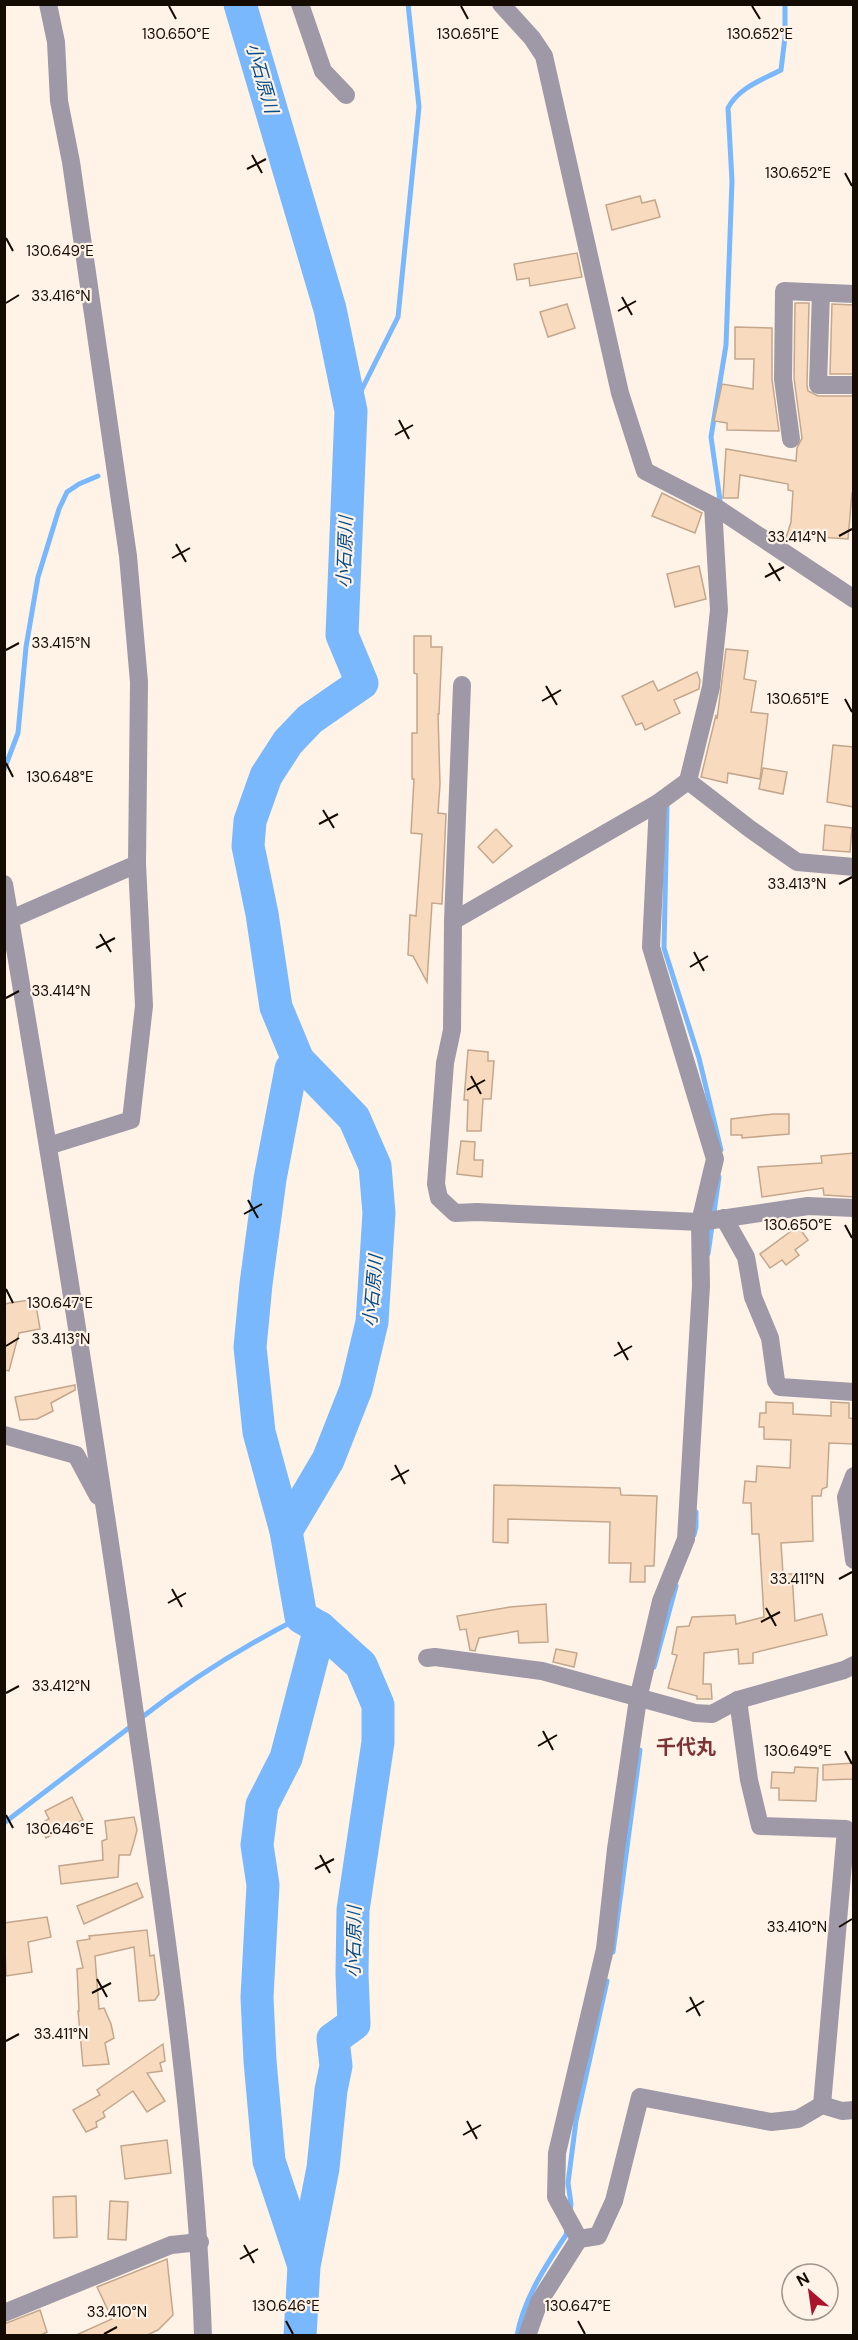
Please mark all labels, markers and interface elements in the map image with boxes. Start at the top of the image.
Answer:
text: 130.650°E [142,24,210,44]
text: 130.651°E [437,24,499,44]
text: 130.652°E [727,24,793,44]
water label: 小石原川 [241,40,284,118]
text: 130.652°E [765,163,831,183]
text: 130.649°E [26,241,94,261]
text: 33.416°N [31,286,91,306]
water label: 小石原川 [332,514,358,588]
text: 33.414°N [767,527,827,547]
text: 33.415°N [31,633,91,653]
text: 130.651°E [767,689,829,709]
text: 130.648°E [27,767,94,787]
text: 33.413°N [768,874,826,894]
text: 33.414°N [31,981,91,1001]
text: 130.650°E [764,1215,832,1235]
water label: 小石原川 [358,1252,388,1328]
text: 130.647°E [27,1293,93,1313]
text: 33.413°N [32,1329,90,1349]
text: 33.411°N [770,1569,824,1589]
text: 33.412°N [32,1676,90,1696]
district label: 千代丸 [656,1734,716,1760]
text: 130.649°E [764,1741,832,1761]
text: 130.646°E [26,1819,94,1839]
water label: 小石原川 [341,1904,367,1978]
text: 33.410°N [767,1917,827,1937]
text: 33.411°N [34,2024,88,2044]
north arrow [780,2262,840,2322]
text: N [793,2267,813,2291]
text: 130.646°E [252,2296,320,2316]
text: 130.647°E [545,2296,611,2316]
text: 33.410°N [87,2302,147,2322]

